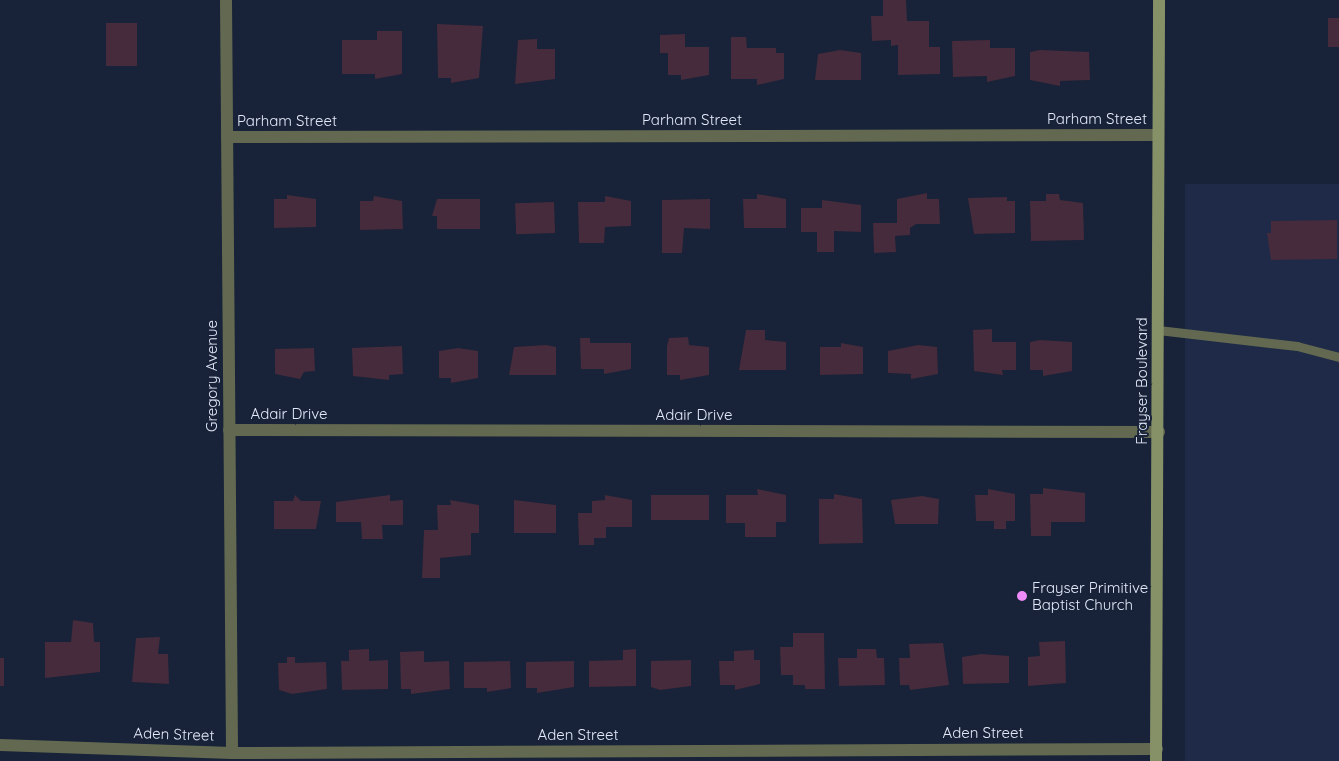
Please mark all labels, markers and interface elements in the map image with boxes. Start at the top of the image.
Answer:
street label: Parham Street [1047,110,1147,128]
street label: Parham Street [642,111,742,129]
street label: Parham Street [237,112,337,130]
street label: Frayser Boulevard [1133,317,1151,445]
street label: Gregory Avenue [203,320,221,432]
street label: Adair Drive [250,405,328,423]
street label: Adair Drive [655,406,733,424]
place label: Frayser Primitive Baptist Church [1032,578,1148,613]
marker: Frayser Primitive Baptist Church [1016,590,1028,602]
street label: Aden Street [133,724,215,744]
street label: Aden Street [942,724,1024,742]
street label: Aden Street [537,726,619,744]

